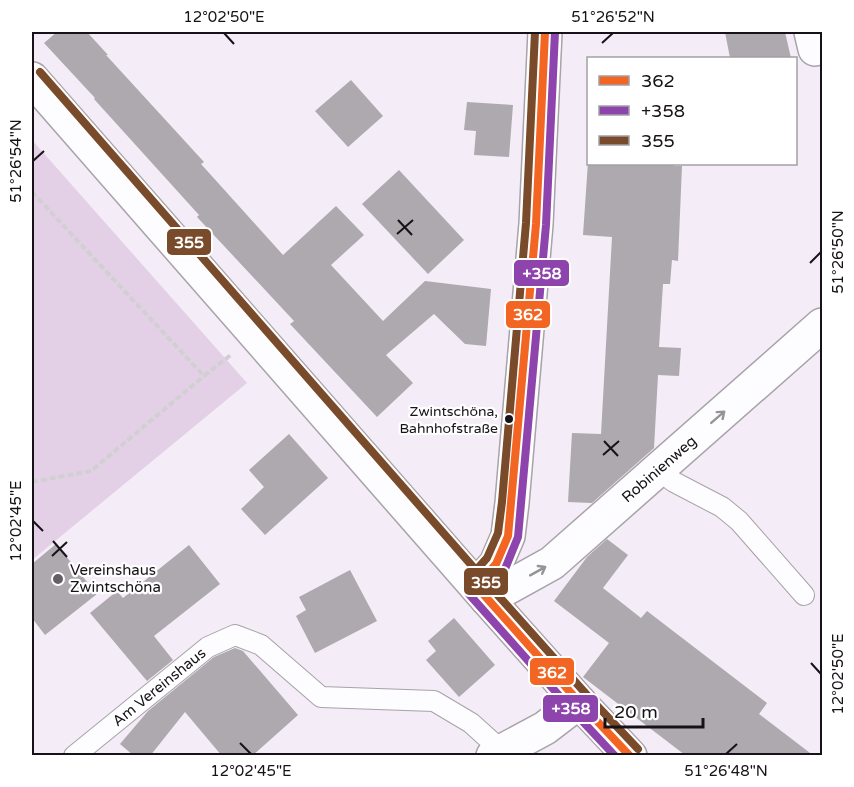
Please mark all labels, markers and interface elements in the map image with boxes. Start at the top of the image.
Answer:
text: 12°02'50"E [183,8,265,26]
text: 51°26'52"N [571,8,655,26]
legend [587,57,797,165]
text: 362 [641,70,675,92]
text: +358 [641,100,685,122]
text: 51°26'54"N [7,119,25,203]
text: 355 [641,130,675,152]
text: 51°26'50"N [829,210,847,294]
line badge: 355 [166,228,212,256]
text: 355 [174,233,204,253]
line badge: +358 [513,259,570,287]
text: +358 [522,264,562,284]
line badge: 362 [505,300,551,329]
text: 362 [513,305,543,325]
place label: Zwintschöna, Bahnhofstraße [399,403,498,437]
one-way arrow [710,410,725,424]
marker: Zwintschöna, Bahnhofstraße [503,413,515,425]
street label: Robinienweg [618,432,700,506]
text: 12°02'45"E [7,480,25,562]
place label: Vereinshaus Zwintschöna [70,561,161,596]
one-way arrow [529,564,546,576]
line badge: 355 [463,567,509,596]
marker: Vereinshaus Zwintschöna [51,572,65,586]
text: 355 [471,573,501,593]
text: 12°02'50"E [829,633,847,715]
street label: Am Vereinshaus [109,644,209,730]
line badge: 362 [529,657,575,686]
text: 362 [537,663,567,683]
scale bar [605,691,702,729]
line badge: +358 [542,694,599,723]
text: +358 [551,699,591,719]
text: 20 m [614,701,658,723]
text: 12°02'45"E [210,762,292,780]
text: 51°26'48"N [684,762,768,780]

